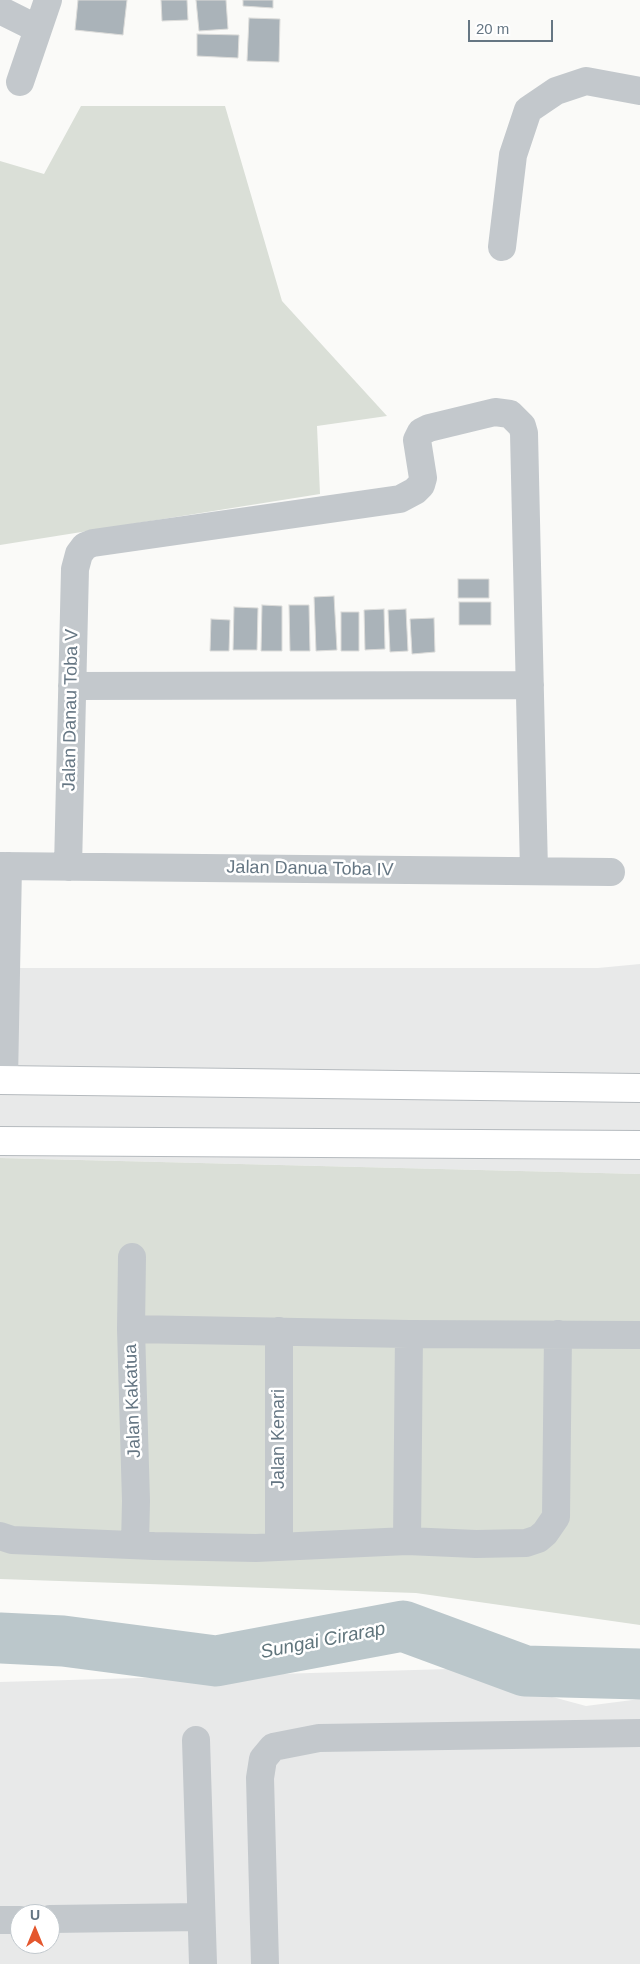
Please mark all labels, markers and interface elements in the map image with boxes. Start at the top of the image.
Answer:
scale bar [470,10,555,42]
text: 20 m [476,20,509,37]
street label: Jalan Danau Toba V [59,629,83,791]
street label: Jalan Danua Toba IV [226,857,394,881]
street label: Jalan Kakatua [120,1344,146,1458]
street label: Jalan Kenari [268,1389,290,1489]
water label: Sungai Cirarap [259,1618,387,1664]
north arrow [10,1904,60,1954]
text: U [30,1907,40,1923]

